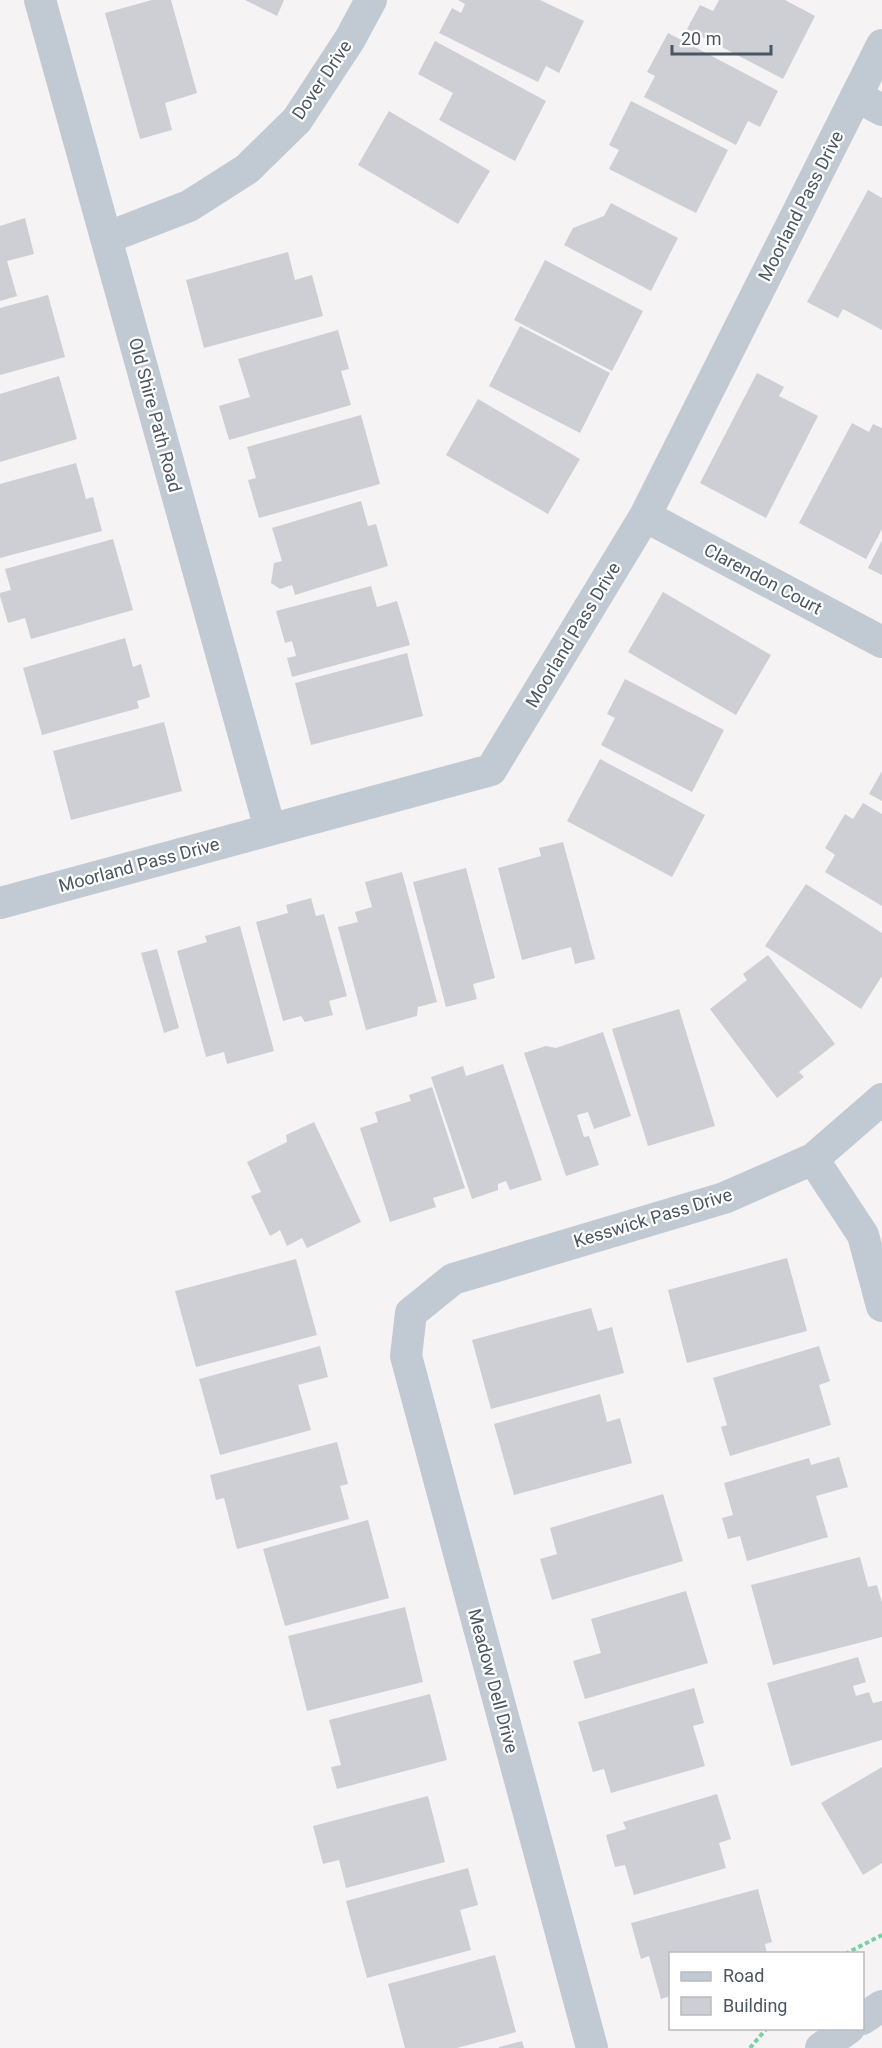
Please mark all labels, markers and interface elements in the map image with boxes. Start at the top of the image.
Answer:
scale bar [672,18,771,56]
text: 20 m [681,28,721,49]
street label: Dover Drive [287,36,356,123]
street label: Moorland Pass Drive [754,127,848,284]
street label: Old Shire Path Road [125,335,186,494]
street label: Clarendon Court [701,539,826,619]
street label: Moorland Pass Drive [521,558,624,711]
street label: Moorland Pass Drive [56,833,222,896]
street label: Kesswick Pass Drive [571,1183,735,1252]
street label: Meadow Dell Drive [464,1606,523,1755]
legend [669,1952,864,2030]
text: Road [723,1965,764,1986]
text: Building [723,1995,787,2016]

